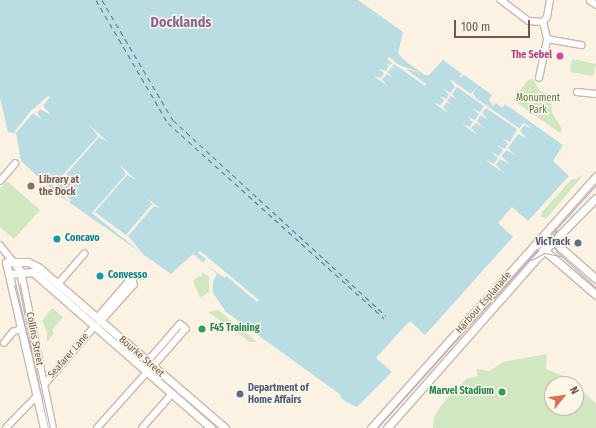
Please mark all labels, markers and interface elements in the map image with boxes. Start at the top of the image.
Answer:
scale bar [456,12,532,38]
district label: Docklands [151,15,211,31]
text: 100 m [461,20,490,34]
place label: The Sebel [511,50,552,62]
marker: The Sebel [555,51,565,61]
park label: Monument Park [516,92,560,116]
place label: Library at the Dock [39,174,79,198]
marker: Library at the Dock [26,181,36,191]
place label: Concavo [65,233,100,245]
marker: Concavo [52,234,62,244]
place label: VicTrack [535,237,570,249]
marker: VicTrack [573,238,583,248]
place label: Convesso [108,270,147,282]
street label: Harbour Esplanade [454,270,514,336]
marker: Convesso [95,271,105,281]
street label: Collins Street [23,311,45,367]
place label: F45 Training [210,323,260,335]
marker: F45 Training [197,324,207,334]
street label: Seafarer Lane [46,331,92,381]
street label: Bourke Street [116,334,166,380]
north arrow [544,376,584,416]
place label: Department of Home Affairs [248,382,309,406]
text: N [567,384,581,396]
place label: Marvel Stadium [429,386,494,398]
marker: Marvel Stadium [497,387,507,397]
marker: Department of Home Affairs [235,389,245,399]

